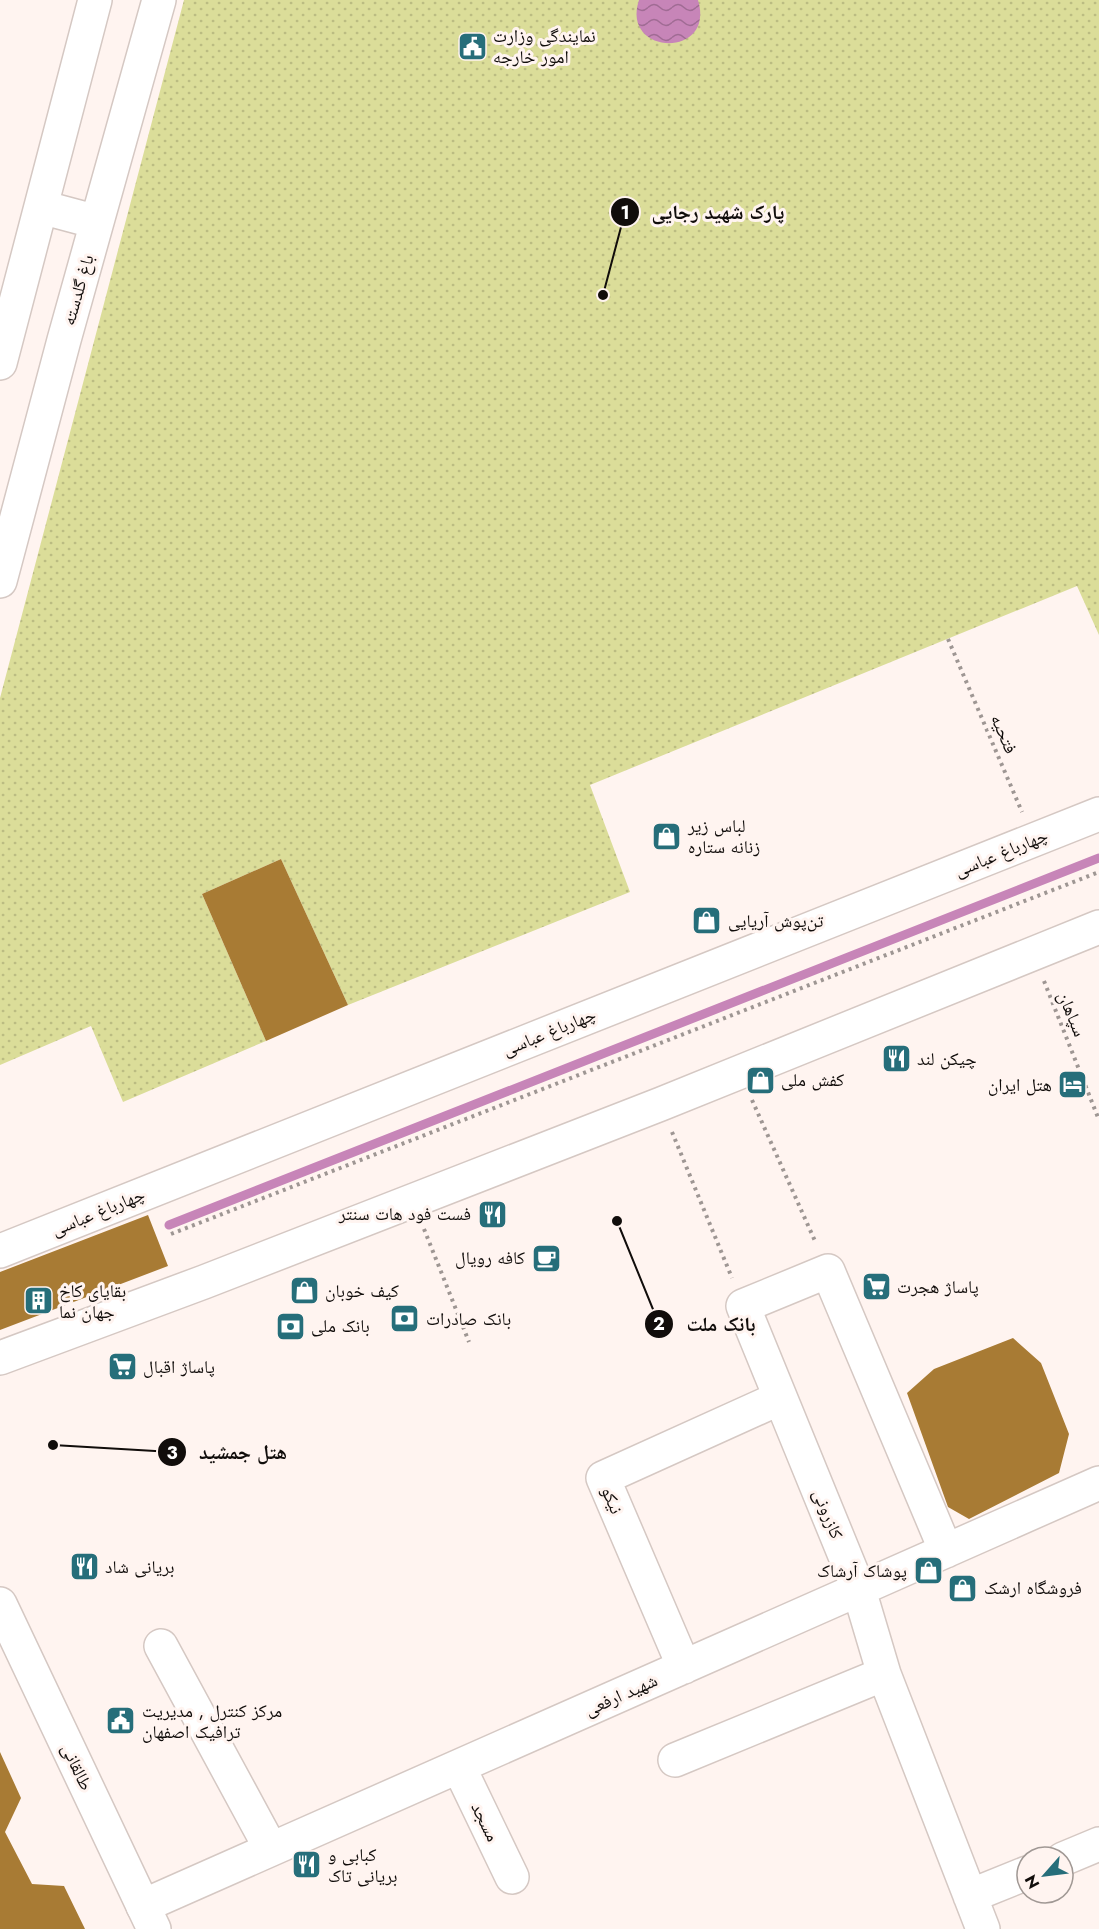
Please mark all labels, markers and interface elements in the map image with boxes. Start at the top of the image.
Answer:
place label: نمایندگی وزارت امور خارجه [493,23,596,70]
public building icon: نمایندگی وزارت امور خارجه [456,30,488,62]
callout: پارک شهید رجایی [610,193,796,231]
text: پارک شهید رجایی [652,198,785,227]
text: 1 [620,200,630,226]
street label: باغ گلدسته [55,251,101,329]
street label: فتحیه [984,710,1024,758]
place label: لباس زیر زنانه ستاره [687,813,760,860]
shop icon: لباس زیر زنانه ستاره [651,820,683,852]
street label: چهارباغ عباسی [950,822,1052,884]
shop icon: تن‌پوش آریایی [691,905,723,937]
place label: تن‌پوش آریایی [728,908,823,934]
street label: سپاهان [1051,987,1093,1041]
street label: چهارباغ عباسی [498,1001,600,1063]
restaurant icon: چیکن لند [880,1043,912,1075]
place label: چیکن لند [917,1046,977,1072]
shop icon: کفش ملی [744,1064,776,1096]
place label: کفش ملی [781,1067,845,1093]
hotel icon: هتل ایران [1057,1069,1089,1101]
place label: هتل ایران [988,1072,1052,1098]
street label: چهارباغ عباسی [47,1181,149,1243]
restaurant icon: فست فود هات سنتر [476,1198,508,1230]
place label: فست فود هات سنتر [338,1201,471,1227]
cafe icon: کافه رویال [530,1242,562,1274]
place label: کافه رویال [455,1245,526,1271]
supermarket icon: پاساژ هجرت [860,1271,892,1303]
place label: پاساژ هجرت [897,1274,979,1300]
shop icon: کیف خوبان [288,1275,320,1307]
place label: بقایای کاخ جهان نما [59,1278,126,1325]
place label: کیف خوبان [325,1278,400,1304]
building icon: بقایای کاخ جهان نما [22,1285,54,1317]
bank icon: بانک صادرات [389,1303,421,1335]
callout: بانک ملت [644,1305,767,1343]
place label: بانک صادرات [426,1306,511,1332]
bank icon: بانک ملی [274,1310,306,1342]
text: بانک ملت [687,1310,755,1339]
text: 2 [653,1311,665,1337]
place label: بانک ملی [311,1313,370,1339]
supermarket icon: پاساژ اقبال [106,1351,138,1383]
place label: پاساژ اقبال [143,1354,215,1380]
callout: هتل جمشید [157,1433,299,1471]
text: هتل جمشید [199,1438,287,1467]
text: 3 [166,1440,178,1466]
street label: نیکو [595,1482,629,1518]
street label: کازرونی [806,1485,850,1543]
restaurant icon: بریانی شاد [68,1551,100,1583]
place label: بریانی شاد [105,1554,175,1580]
shop icon: پوشاک آرشاک [912,1555,944,1587]
place label: پوشاک آرشاک [817,1558,907,1584]
shop icon: فروشگاه ارشک [947,1572,979,1604]
place label: فروشگاه ارشک [984,1575,1082,1601]
street label: شهید ارفعی [580,1667,662,1723]
place label: مرکز کنترل , مدیریت ترافیک اصفهان [142,1698,282,1745]
public building icon: مرکز کنترل , مدیریت ترافیک اصفهان [105,1705,137,1737]
street label: طالقانی [55,1739,99,1795]
street label: مسجد [464,1798,506,1846]
place label: کبابی و بریانی تاک [328,1842,397,1889]
north arrow [1015,1845,1075,1905]
restaurant icon: کبابی و بریانی تاک [291,1849,323,1881]
text: N [1019,1871,1045,1893]

